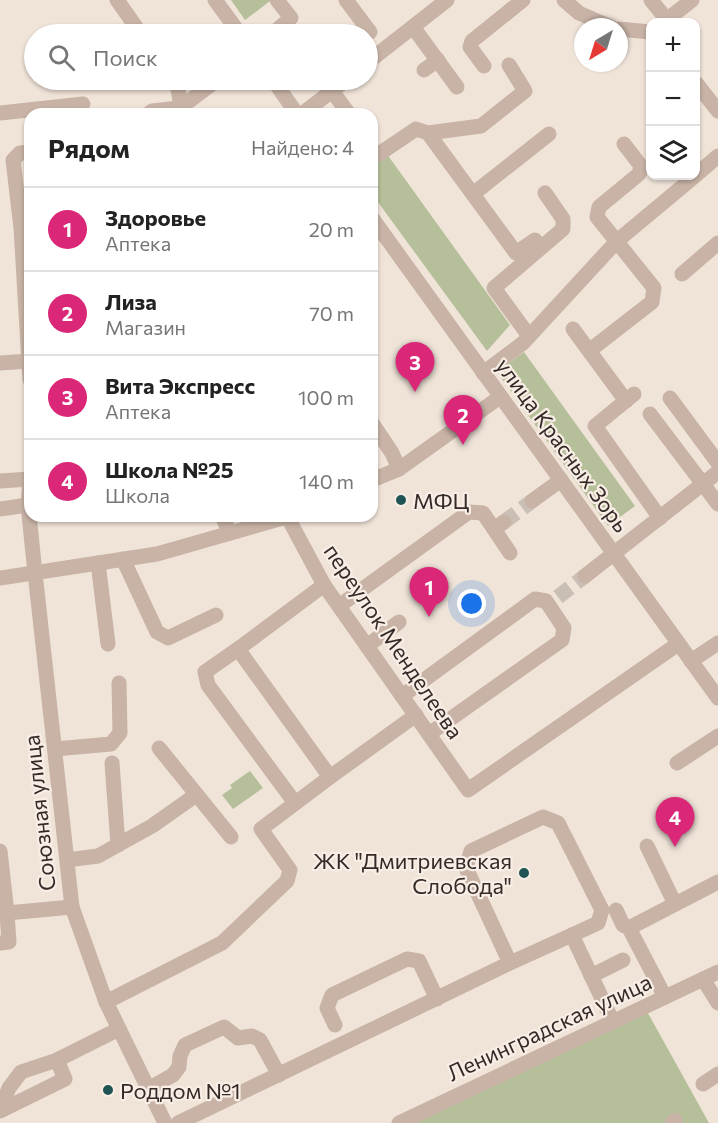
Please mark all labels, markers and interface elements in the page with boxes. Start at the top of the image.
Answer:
north arrow [574,18,628,72]
map controls [646,18,700,180]
button: + [646,18,700,72]
search box [24,24,378,90]
icon: search [45,41,78,74]
text: Поиск [93,44,158,71]
button: − [646,72,700,126]
button: layers [646,126,700,180]
text: Рядом [48,132,130,163]
text: Найдено: 4 [251,135,354,159]
text: Здоровье [105,204,206,231]
text: 1 [63,217,72,241]
text: 20 m [309,217,354,241]
text: Аптека [105,231,171,255]
text: Лиза [105,288,157,315]
text: 2 [62,301,73,325]
text: 70 m [309,301,354,325]
text: Магазин [105,315,186,339]
pin: 3 [396,342,434,392]
street label: улица Красных Зорь [491,353,635,537]
text: Вита Экспресс [105,372,255,399]
text: 3 [62,385,73,409]
text: 100 m [298,385,354,409]
pin: 2 [444,396,482,445]
text: Аптека [105,399,171,423]
text: Школа №25 [105,456,233,483]
text: 4 [61,469,74,493]
text: 140 m [299,469,354,493]
text: Школа [105,483,170,507]
place label: МФЦ [413,487,469,514]
marker: МФЦ [394,493,408,507]
street label: переулок Менделеева [319,538,469,744]
pin: 1 [410,568,448,617]
your location [457,589,486,618]
street label: Союзная улица [17,734,61,892]
pin: 4 [656,798,694,847]
place label: ЖК "Дмитриевская Слобода" [313,847,512,899]
marker: ЖК "Дмитриевская Слобода" [517,866,531,880]
street label: Ленинградская улица [442,968,656,1086]
place label: Роддом №1 [120,1077,241,1104]
marker: Роддом №1 [101,1083,115,1097]

